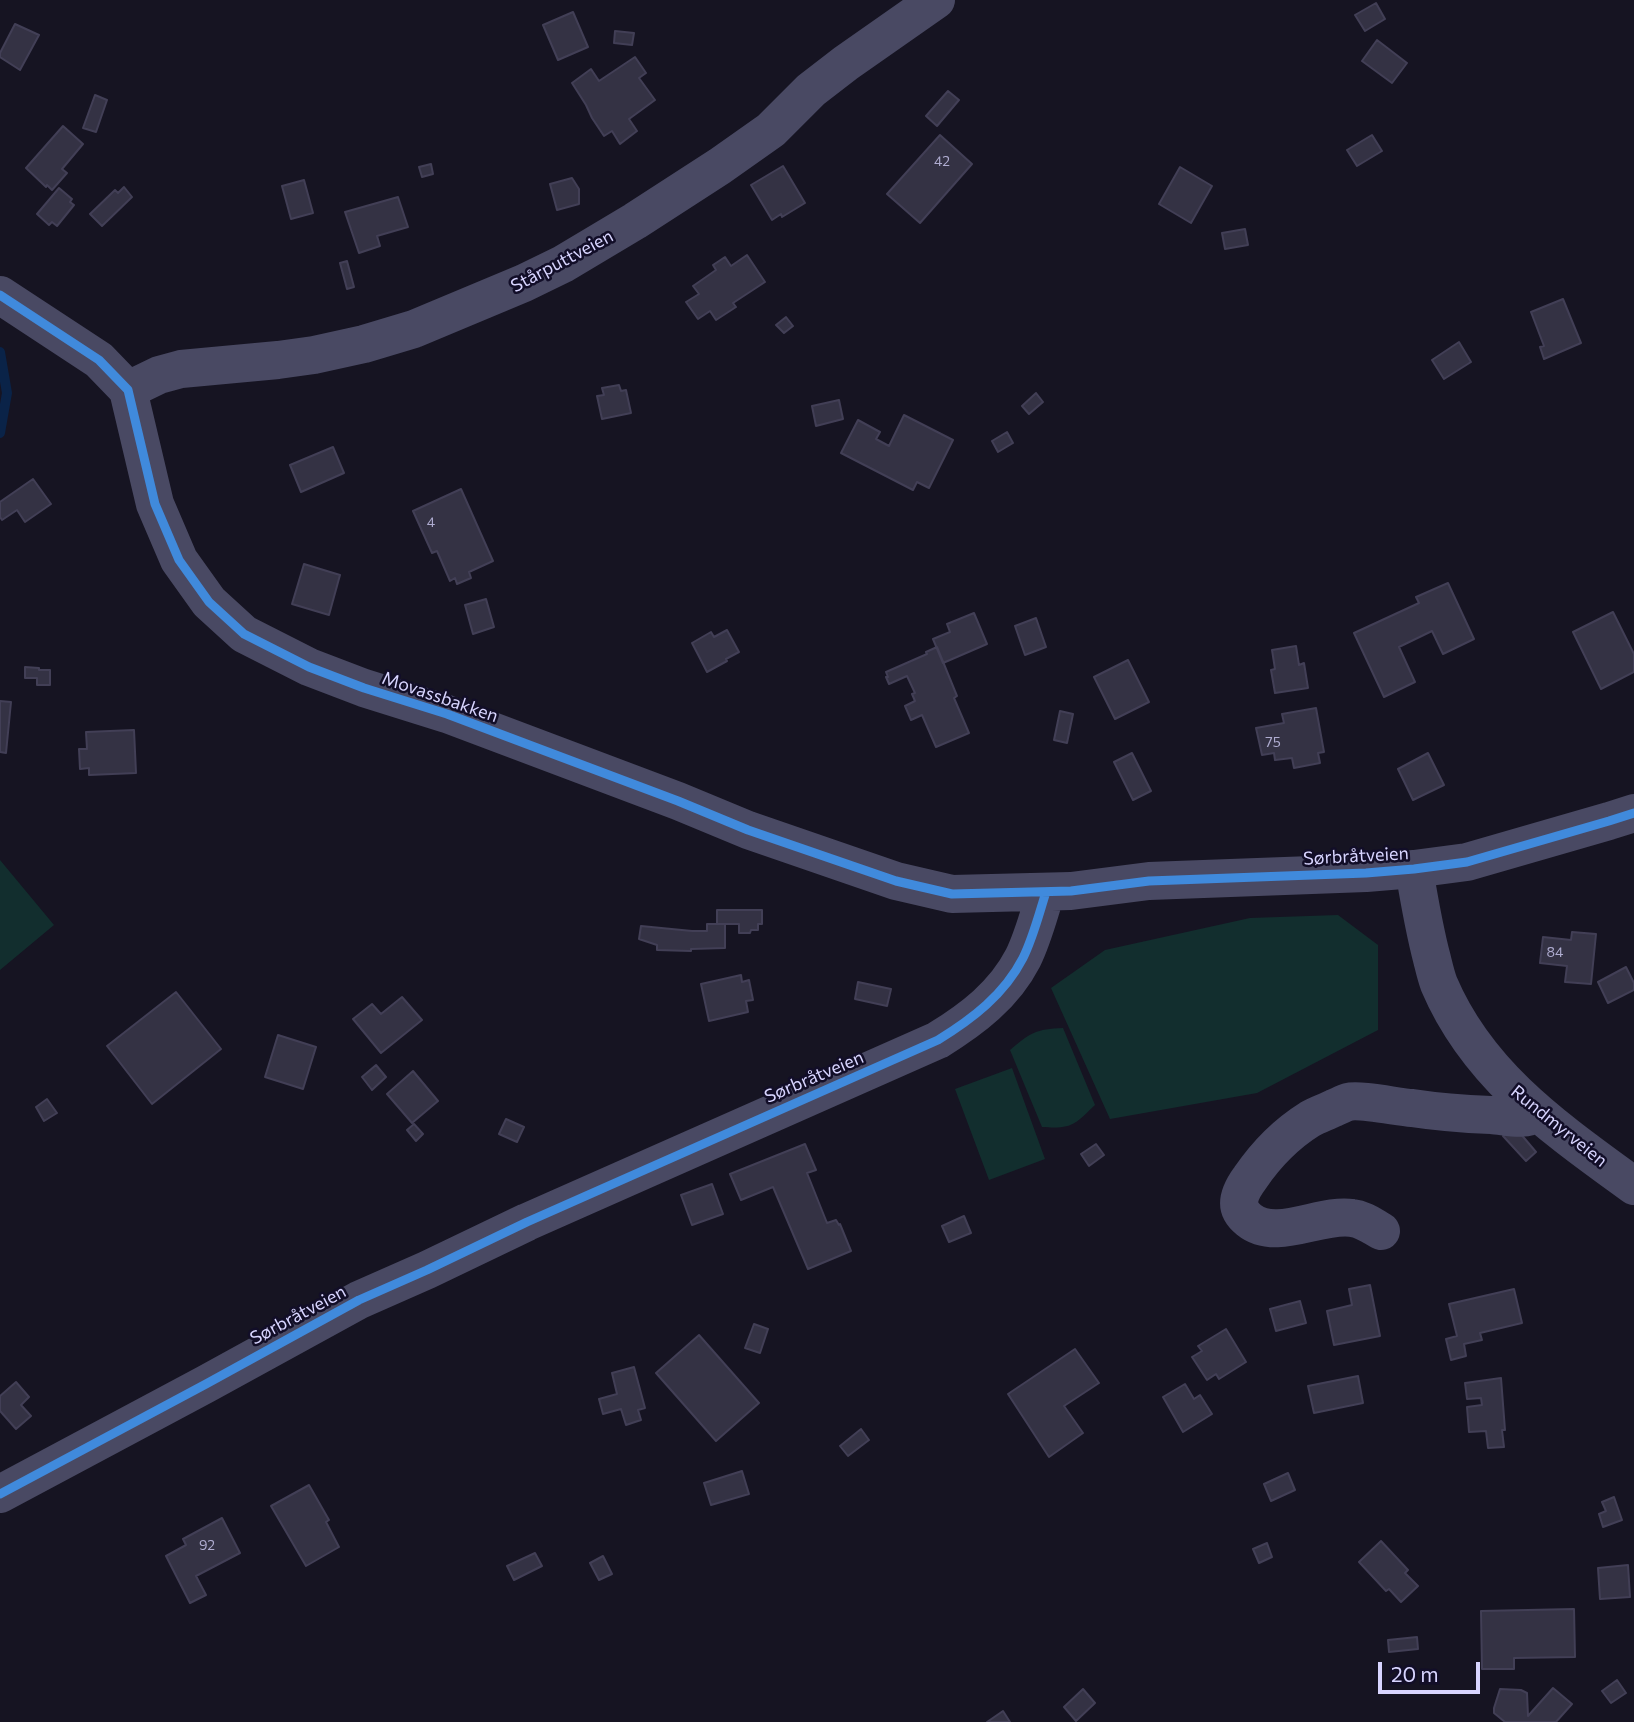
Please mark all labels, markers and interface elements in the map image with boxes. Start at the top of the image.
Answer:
house number: 42 [934,153,950,169]
street label: Stårputtveien [507,225,617,297]
house number: 4 [427,514,435,530]
street label: Movassbakken [379,667,501,727]
house number: 75 [1265,734,1281,750]
street label: Sørbråtveien [1303,842,1409,870]
house number: 84 [1547,944,1563,960]
street label: Sørbråtveien [761,1046,867,1108]
street label: Rundmyrveien [1507,1081,1611,1171]
street label: Sørbråtveien [246,1281,350,1349]
house number: 92 [199,1537,215,1553]
scale bar [1382,1648,1484,1692]
text: 20 m [1391,1661,1439,1686]

